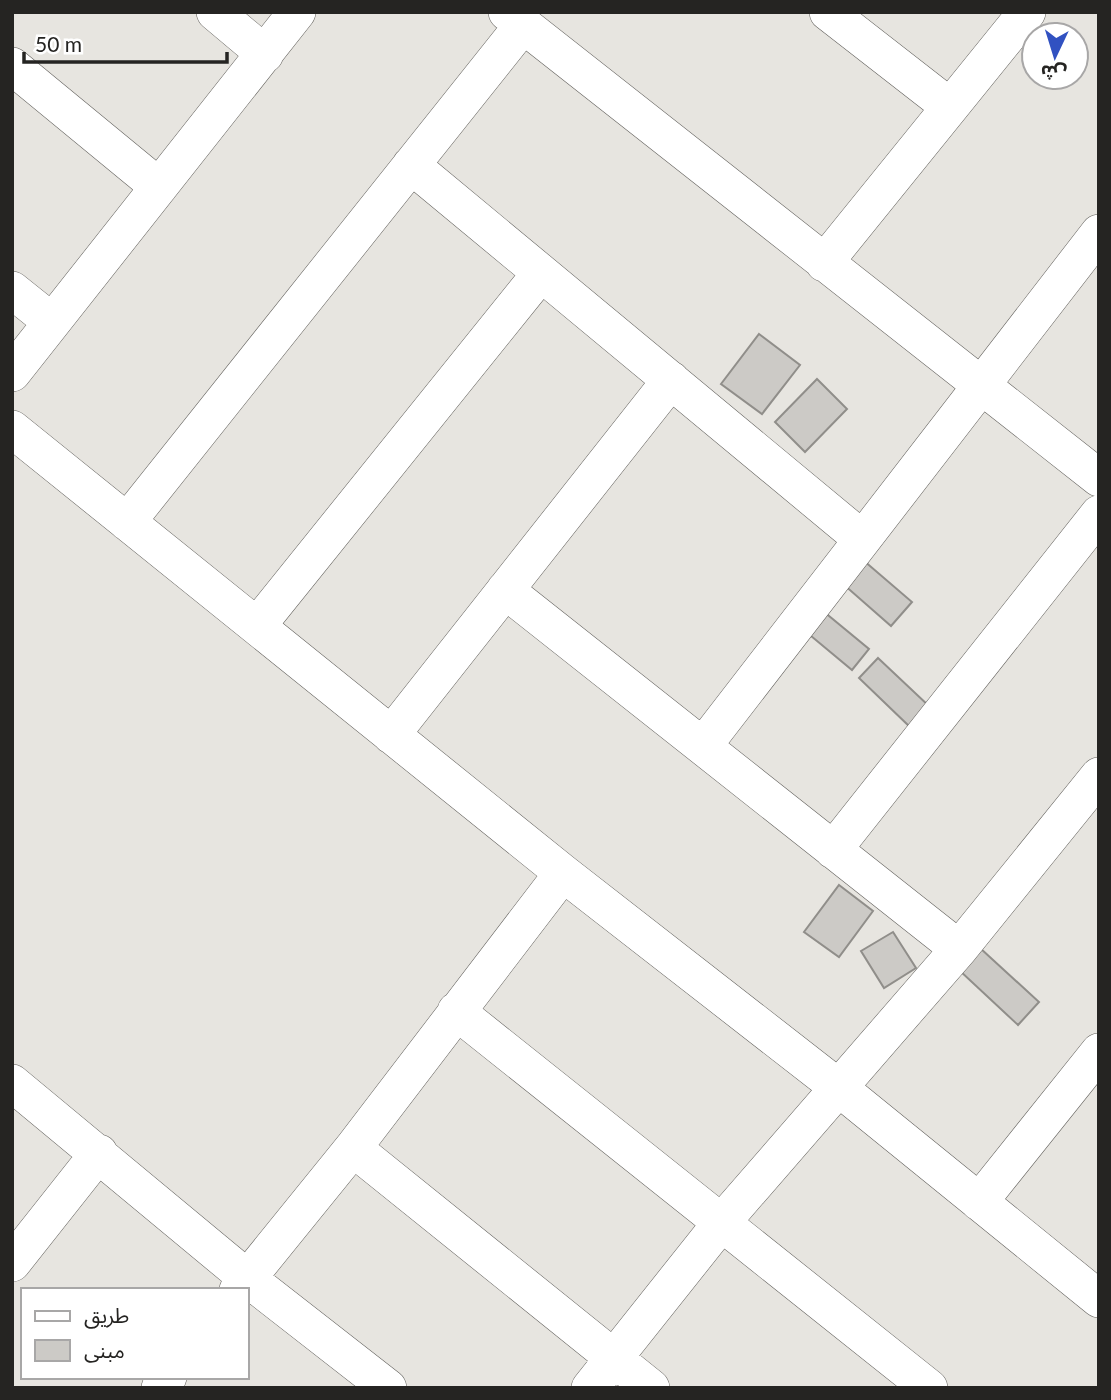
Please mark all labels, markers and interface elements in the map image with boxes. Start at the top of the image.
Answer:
scale bar [24,21,228,65]
north arrow [1020,21,1090,91]
text: 50 m [35,31,82,56]
text: ش [1040,61,1068,86]
legend [21,1288,248,1379]
text: طريق [84,1302,129,1329]
text: مبنى [84,1337,125,1363]

